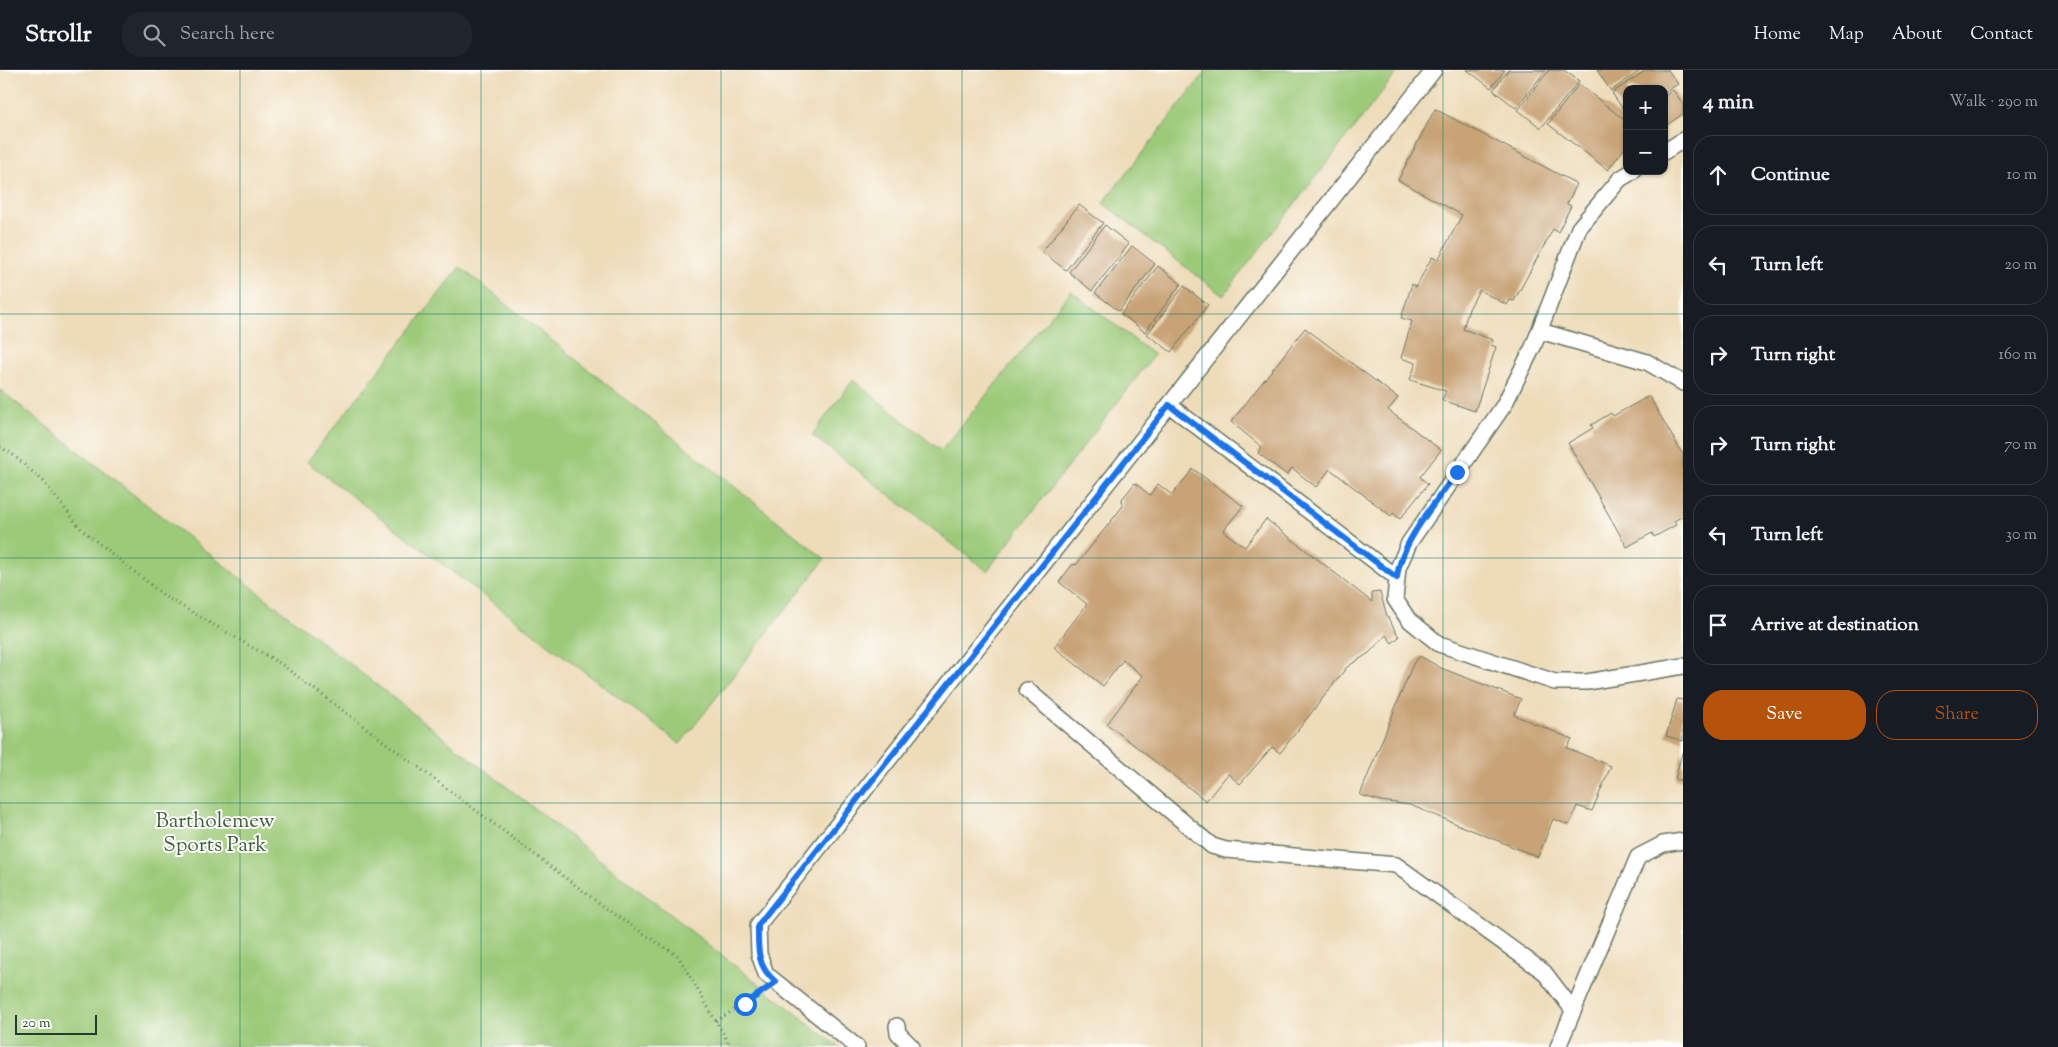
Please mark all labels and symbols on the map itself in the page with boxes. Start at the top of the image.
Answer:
route end [1446,461,1469,484]
park label: Bartholemew Sports Park [156,807,275,861]
route start [734,993,757,1016]
scale bar [15,1012,98,1035]

